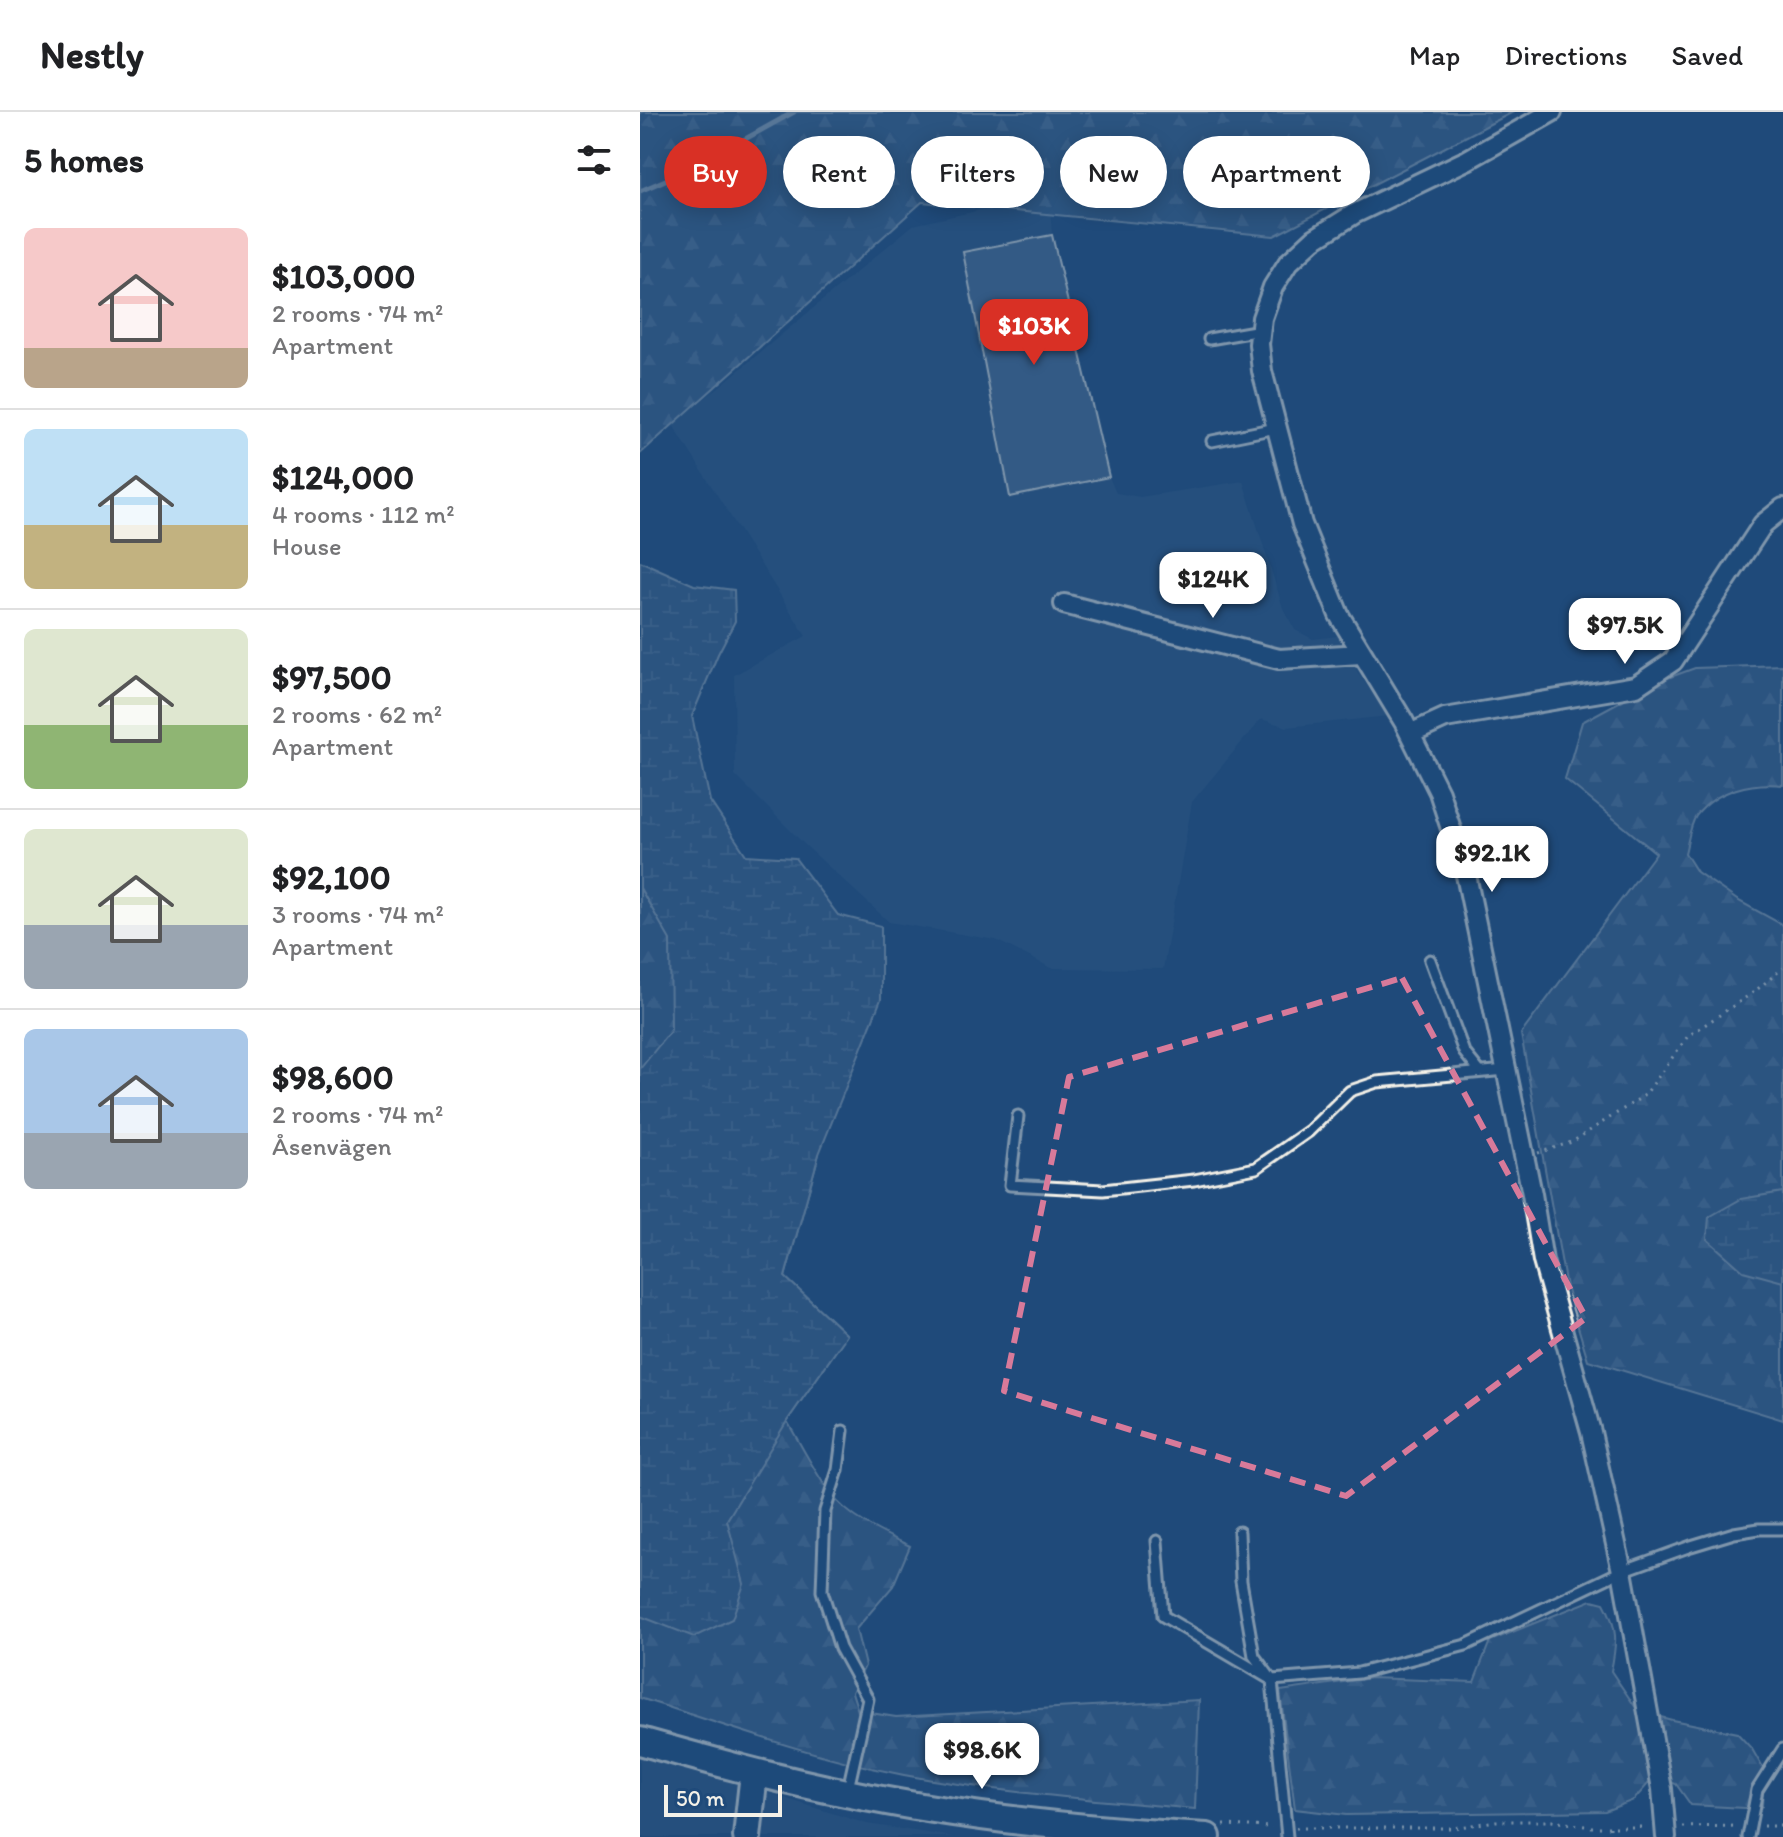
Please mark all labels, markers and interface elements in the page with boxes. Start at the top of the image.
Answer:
text: Nestly [40,32,143,78]
text: Map [1409,38,1460,72]
text: Directions [1504,38,1628,72]
text: Saved [1672,38,1743,72]
chip: Buy [664,136,767,208]
chip: Rent [783,136,895,208]
chip: Filters [911,136,1044,208]
chip: New [1060,136,1167,208]
chip: Apartment [1183,136,1370,208]
icon: filters [572,138,616,182]
text: 5 homes [24,140,144,181]
text: $103,000 [272,256,415,297]
icon: home [88,260,184,356]
text: 2 rooms · 74 m² [272,297,443,329]
pin: $103K [978,299,1090,367]
text: $103K [998,309,1070,341]
text: Apartment [272,329,393,361]
text: $124,000 [272,457,414,498]
icon: home [88,461,184,557]
text: 4 rooms · 112 m² [272,498,455,530]
text: House [272,530,342,562]
pin: $124K [1157,552,1269,620]
text: $124K [1177,562,1249,594]
pin: $97.5K [1560,598,1690,666]
text: $97.5K [1587,608,1663,640]
text: $97,500 [272,657,392,698]
icon: home [88,661,184,757]
text: 2 rooms · 62 m² [272,698,442,730]
text: Apartment [272,730,393,762]
pin: $92.1K [1427,826,1557,894]
text: $92.1K [1454,836,1530,868]
text: $92,100 [272,857,391,898]
icon: home [88,861,184,957]
text: 3 rooms · 74 m² [272,898,444,930]
text: Apartment [272,930,393,962]
text: $98,600 [272,1057,394,1098]
icon: home [88,1061,184,1157]
text: 2 rooms · 74 m² [272,1098,443,1130]
text: Åsenvägen [272,1130,392,1162]
pin: $98.6K [917,1723,1047,1791]
text: $98.6K [943,1733,1021,1765]
scale bar [664,1781,782,1817]
text: 50 m [676,1785,725,1812]

